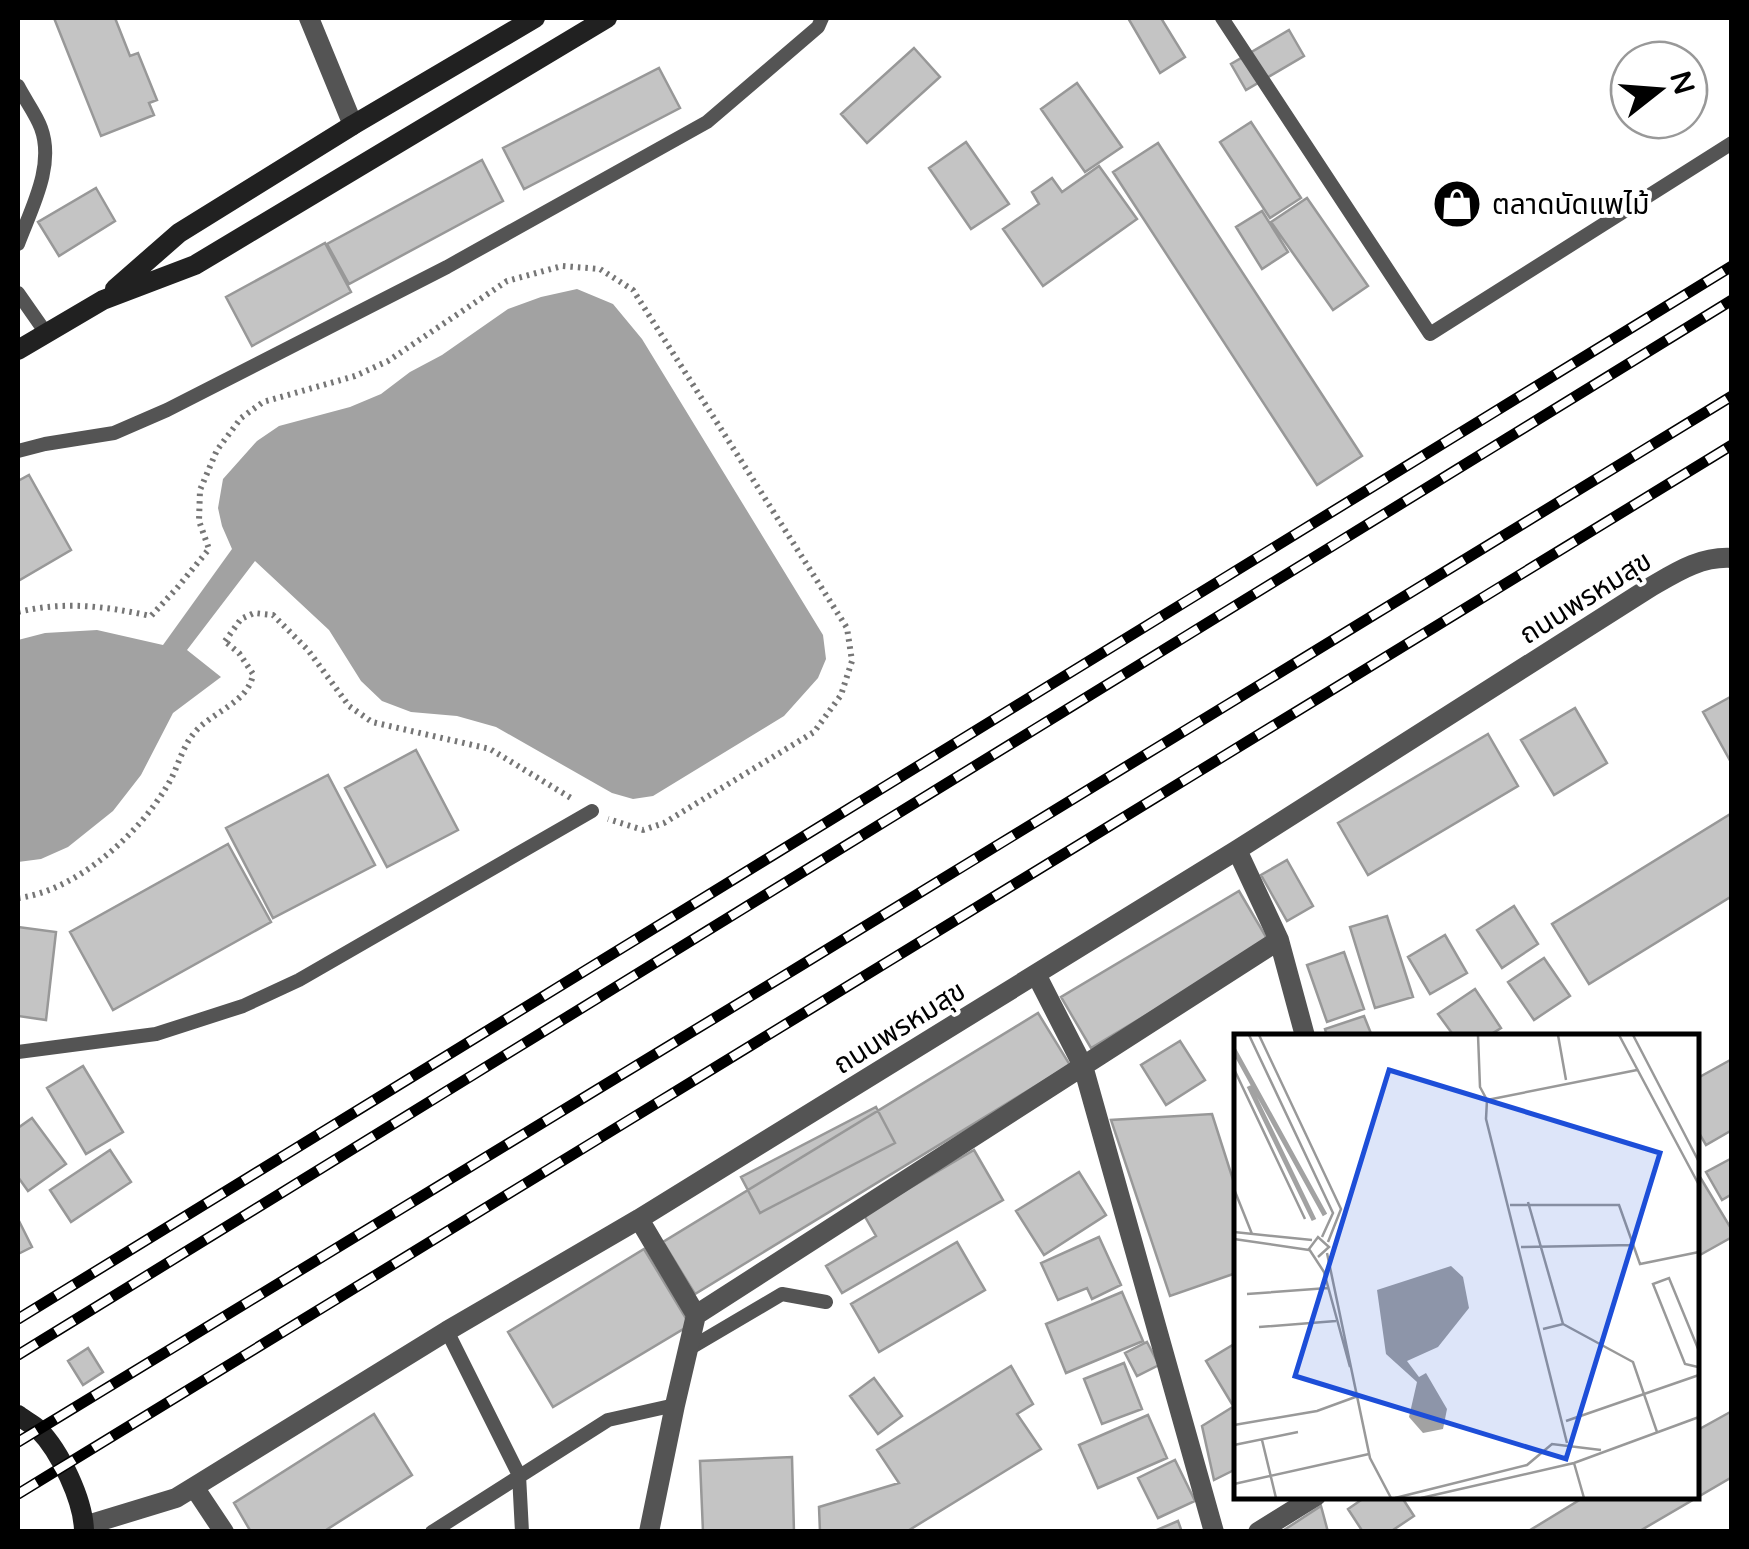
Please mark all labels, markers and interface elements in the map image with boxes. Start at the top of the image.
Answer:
north arrow [1609,40,1709,140]
text: N [1662,67,1701,99]
shop icon: ตลาดนัดแพไม้ [1431,178,1483,230]
place label: ตลาดนัดแพไม้ [1492,188,1649,222]
street label: ถนนพรหมสุข [1513,544,1658,652]
street label: ถนนพรหมสุข [827,974,972,1082]
inset map [1234,1034,1699,1499]

